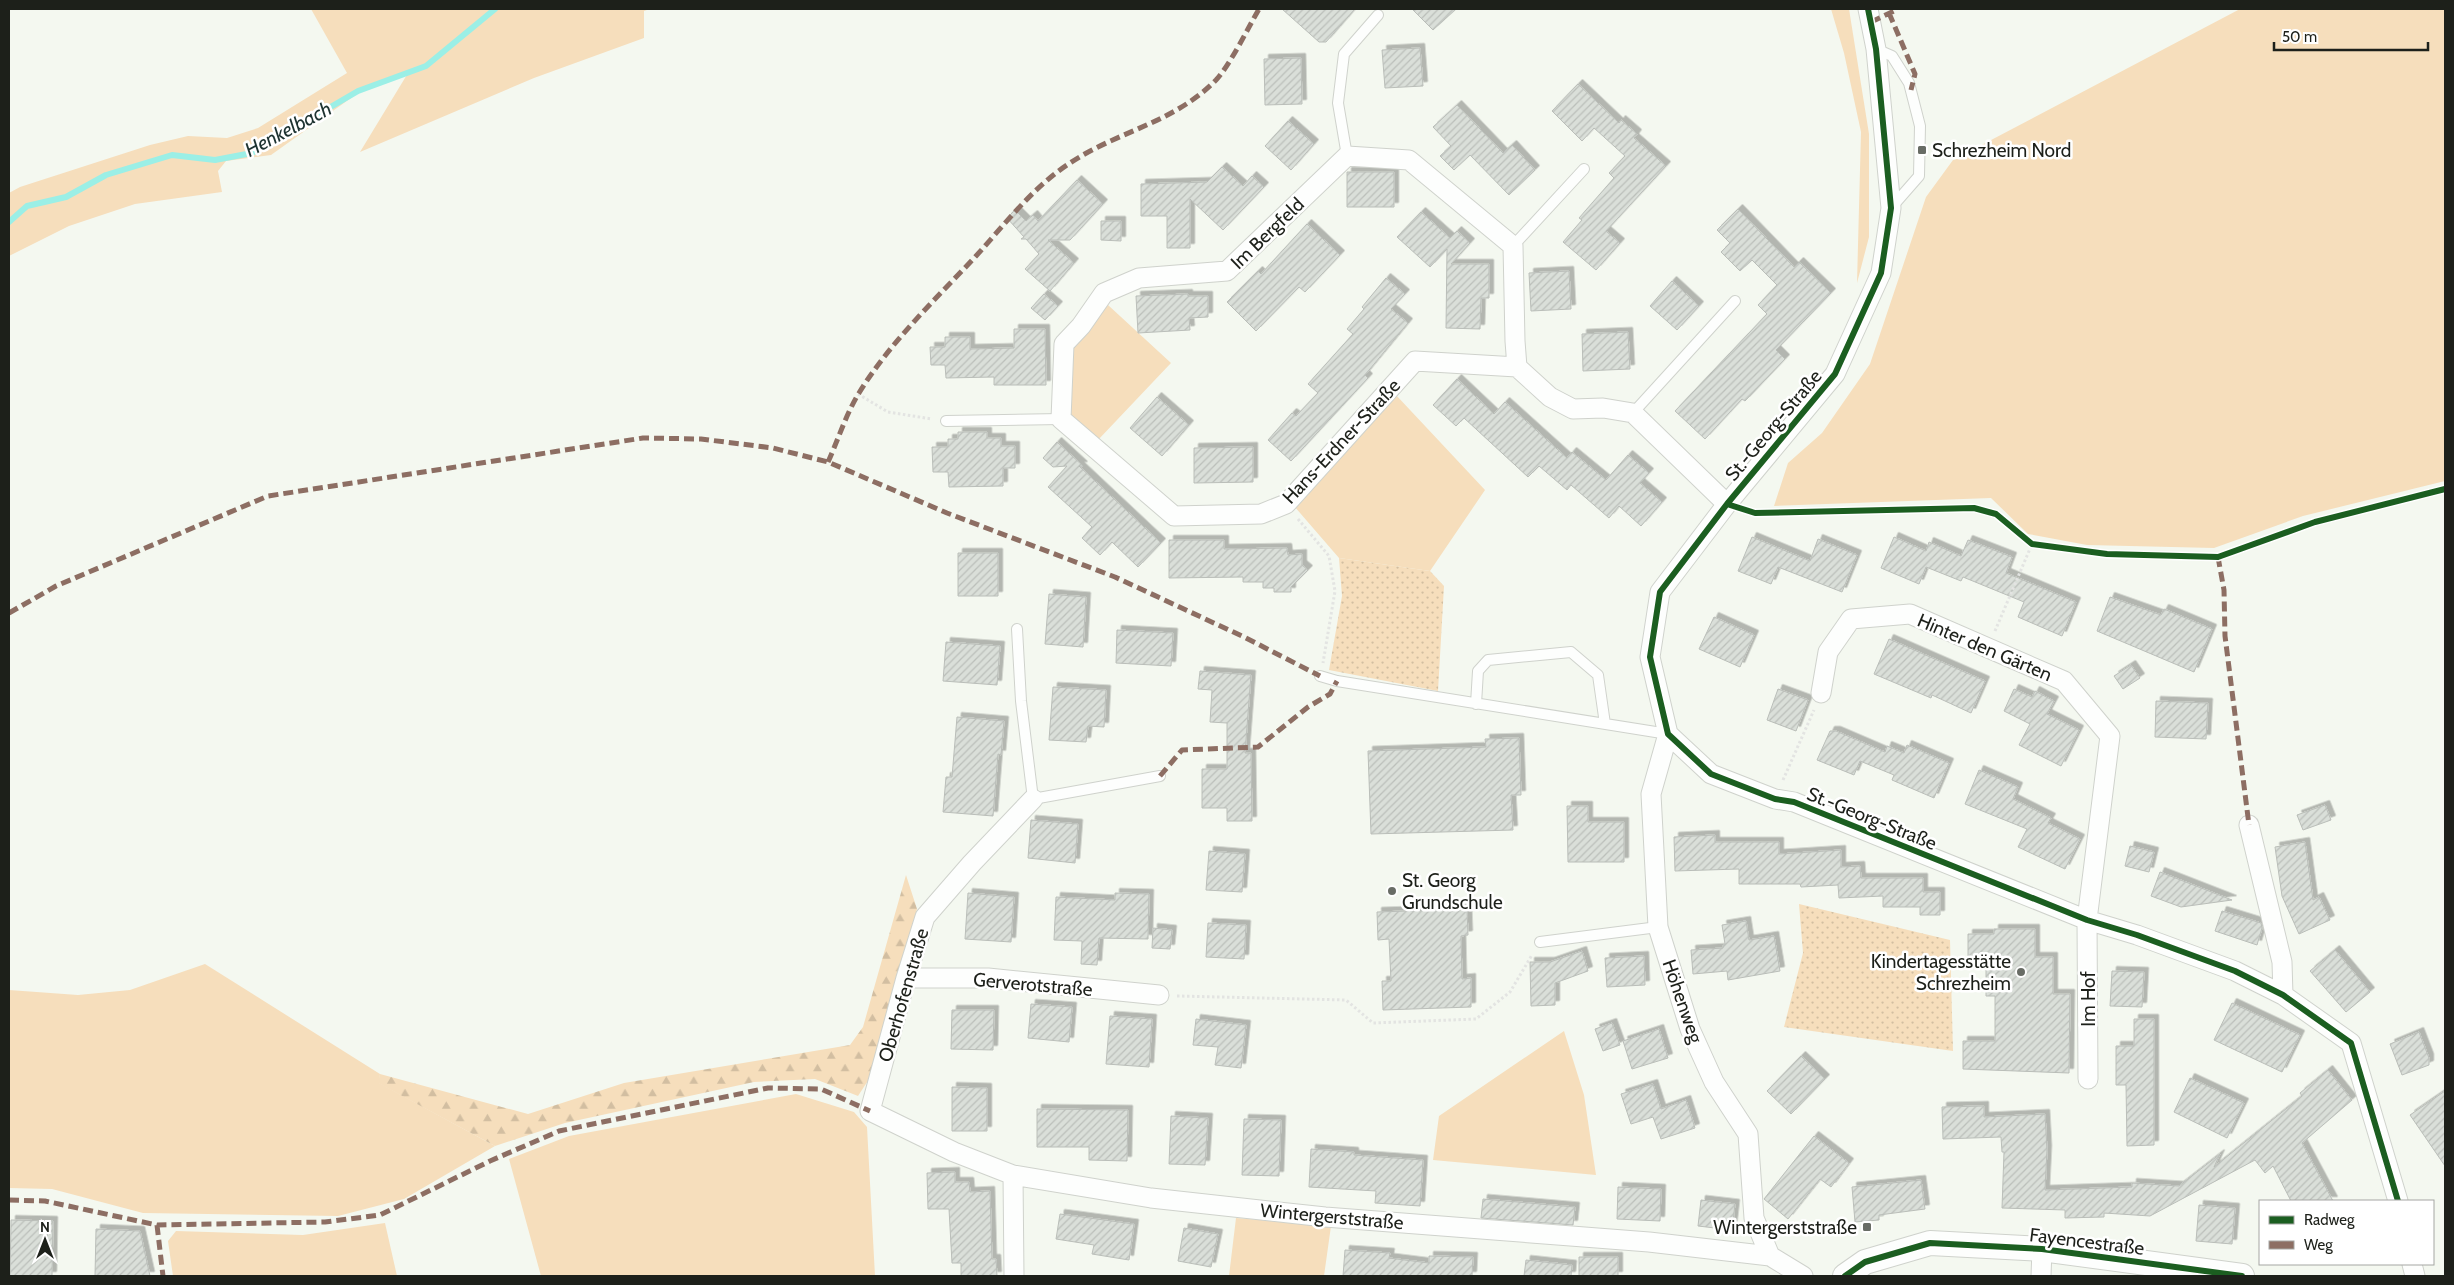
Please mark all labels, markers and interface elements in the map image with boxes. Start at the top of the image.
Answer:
scale bar [2274,20,2428,52]
text: 50 m [2282,28,2317,46]
water label: Henkelbach [241,96,335,162]
place label: Schrezheim Nord [1932,139,2071,162]
marker: Schrezheim Nord [1916,144,1928,156]
street label: Im Bergfeld [1226,193,1309,274]
street label: St.-Georg-Straße [1720,365,1827,486]
street label: Hans-Erdner-Straße [1278,374,1405,508]
street label: Hinter den Gärten [1914,609,2055,686]
street label: St.-Georg-Straße [1804,782,1940,855]
place label: St. Georg Grundschule [1402,869,1503,914]
marker: St. Georg Grundschule [1386,885,1398,897]
street label: Oberhofenstraße [873,926,934,1065]
place label: Kindertagesstätte Schrezheim [1871,950,2011,995]
street label: Höhenweg [1657,956,1708,1047]
marker: Kindertagesstätte Schrezheim [2015,966,2027,978]
street label: Gerverotstraße [972,968,1094,1001]
street label: Im Hof [2077,971,2100,1027]
street label: Wintergerststraße [1259,1199,1405,1234]
legend [2259,1200,2434,1265]
text: Radweg [2304,1211,2355,1229]
north arrow [20,1215,70,1265]
place label: Wintergerststraße [1713,1216,1857,1239]
text: N [40,1218,50,1236]
marker: Wintergerststraße [1861,1221,1873,1233]
street label: Fayencestraße [2028,1223,2146,1260]
text: Weg [2304,1236,2333,1254]

